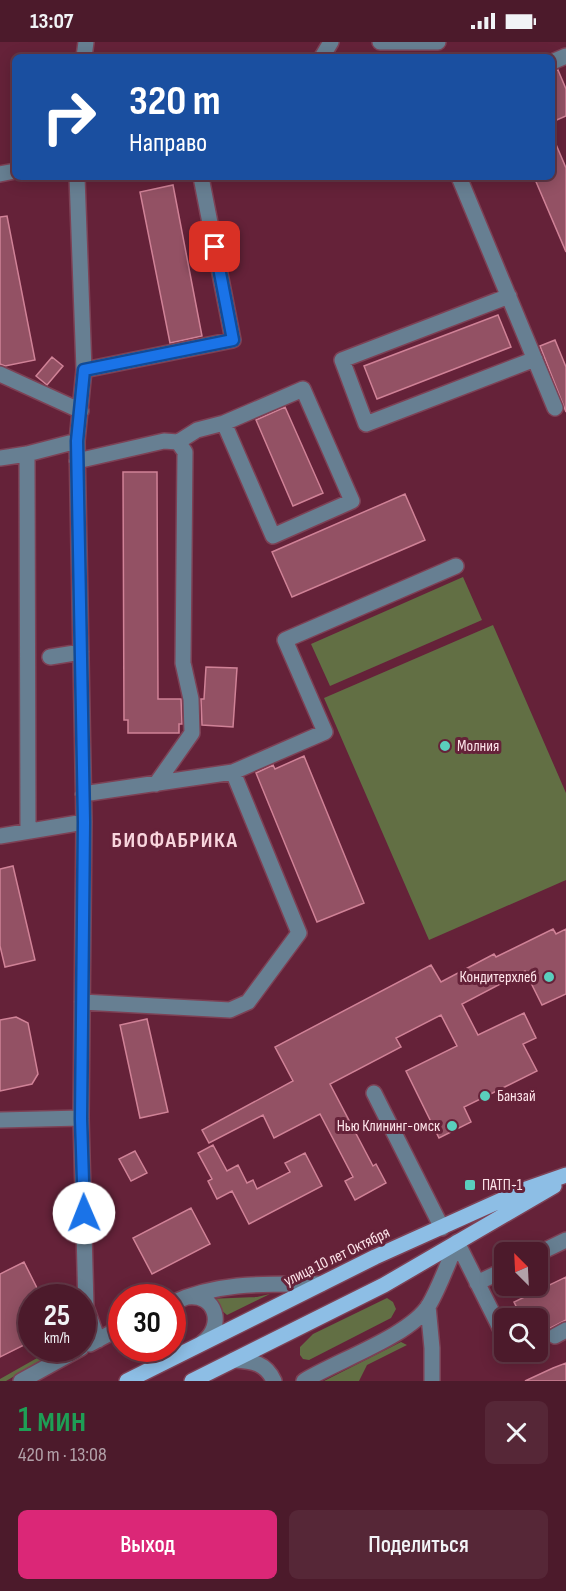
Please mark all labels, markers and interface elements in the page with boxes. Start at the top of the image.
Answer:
text: 13:07 [30,8,73,35]
text: 320 m [129,76,221,127]
icon: right [30,78,108,156]
text: Направо [129,127,207,159]
pin [189,221,240,272]
icon: arrive [198,230,231,263]
place label: Молния [457,737,499,756]
marker: Молния [438,739,452,753]
district label: БИОФАБРИКА [112,827,238,854]
place label: Кондитерхлеб [460,968,537,987]
marker: Кондитерхлеб [542,970,556,984]
place label: Банзай [497,1087,536,1106]
marker: Банзай [478,1089,492,1103]
place label: Нью Клининг-омск [337,1117,441,1136]
marker: Нью Клининг-омск [445,1119,459,1133]
place label: ПАТП-1 [482,1176,523,1195]
marker: ПАТП-1 [463,1178,477,1192]
position arrow [52,1181,116,1245]
street label: улица 10 лет Октября [281,1223,393,1291]
north arrow [494,1242,548,1296]
map controls [494,1242,548,1362]
speed limit sign: 30 [108,1284,186,1362]
text: 25 [44,1298,70,1334]
button: search [494,1308,548,1362]
text: km/h [44,1329,70,1348]
text: 1 мин [18,1399,86,1442]
button: close [485,1401,548,1464]
text: 420 m · 13:08 [18,1443,107,1467]
button: Выход [18,1510,277,1579]
button: Поделиться [289,1510,548,1579]

